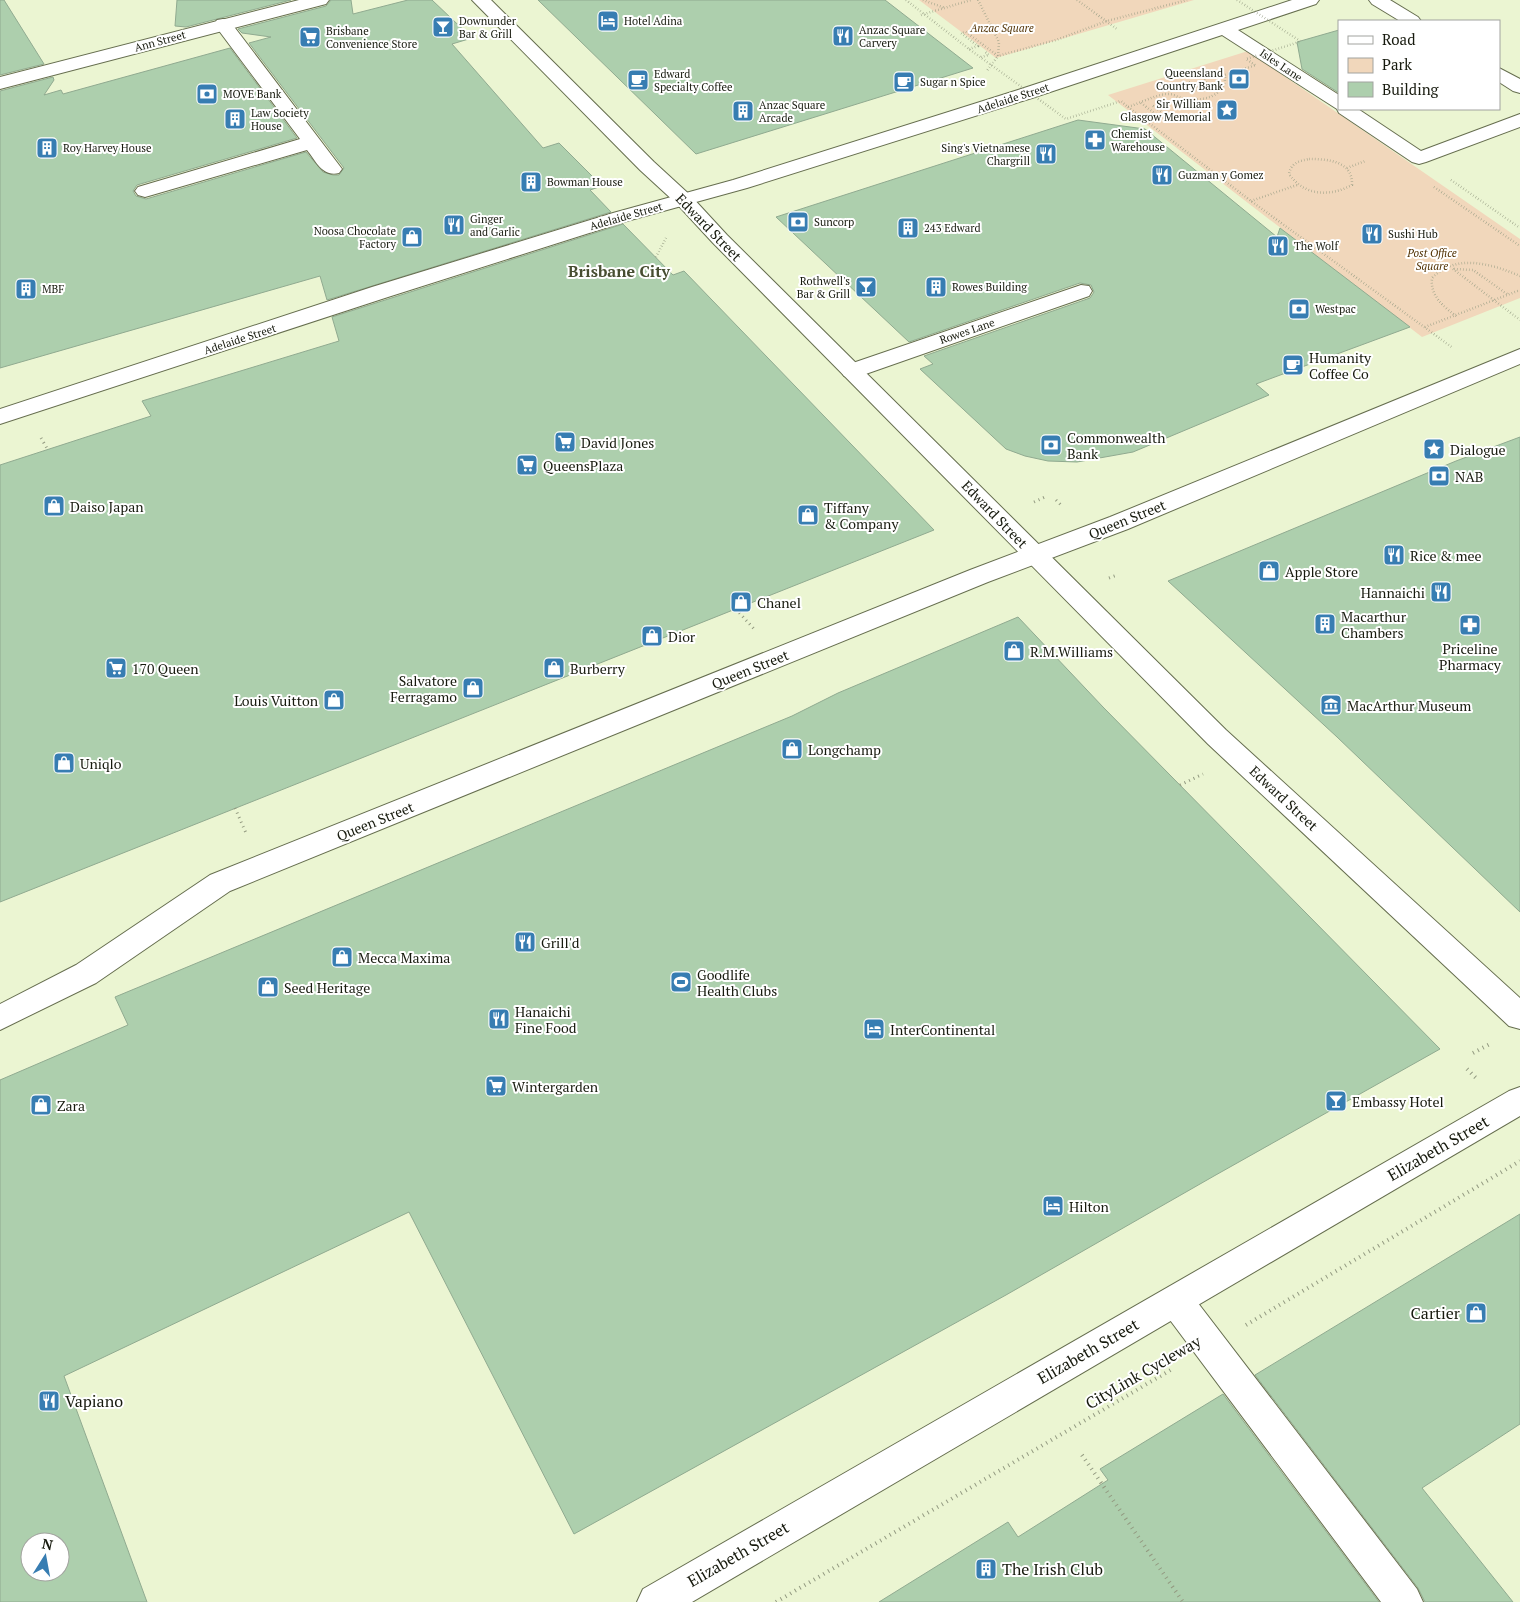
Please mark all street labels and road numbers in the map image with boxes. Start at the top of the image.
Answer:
street label: Ann Street [133,27,187,55]
street label: Isles Lane [1257,46,1305,85]
street label: Adelaide Street [975,80,1051,116]
street label: Edward Street [672,189,747,265]
street label: Adelaide Street [588,199,664,233]
street label: Rowes Lane [938,315,997,347]
street label: Adelaide Street [202,321,278,357]
street label: Edward Street [958,476,1033,552]
street label: Queen Street [1086,495,1169,543]
street label: Queen Street [709,645,792,693]
street label: Edward Street [1246,761,1323,835]
street label: Queen Street [334,797,417,845]
street label: Elizabeth Street [1383,1110,1493,1186]
street label: Elizabeth Street [1033,1313,1143,1389]
street label: CityLink Cycleway [1081,1329,1206,1414]
street label: Elizabeth Street [683,1516,793,1592]

